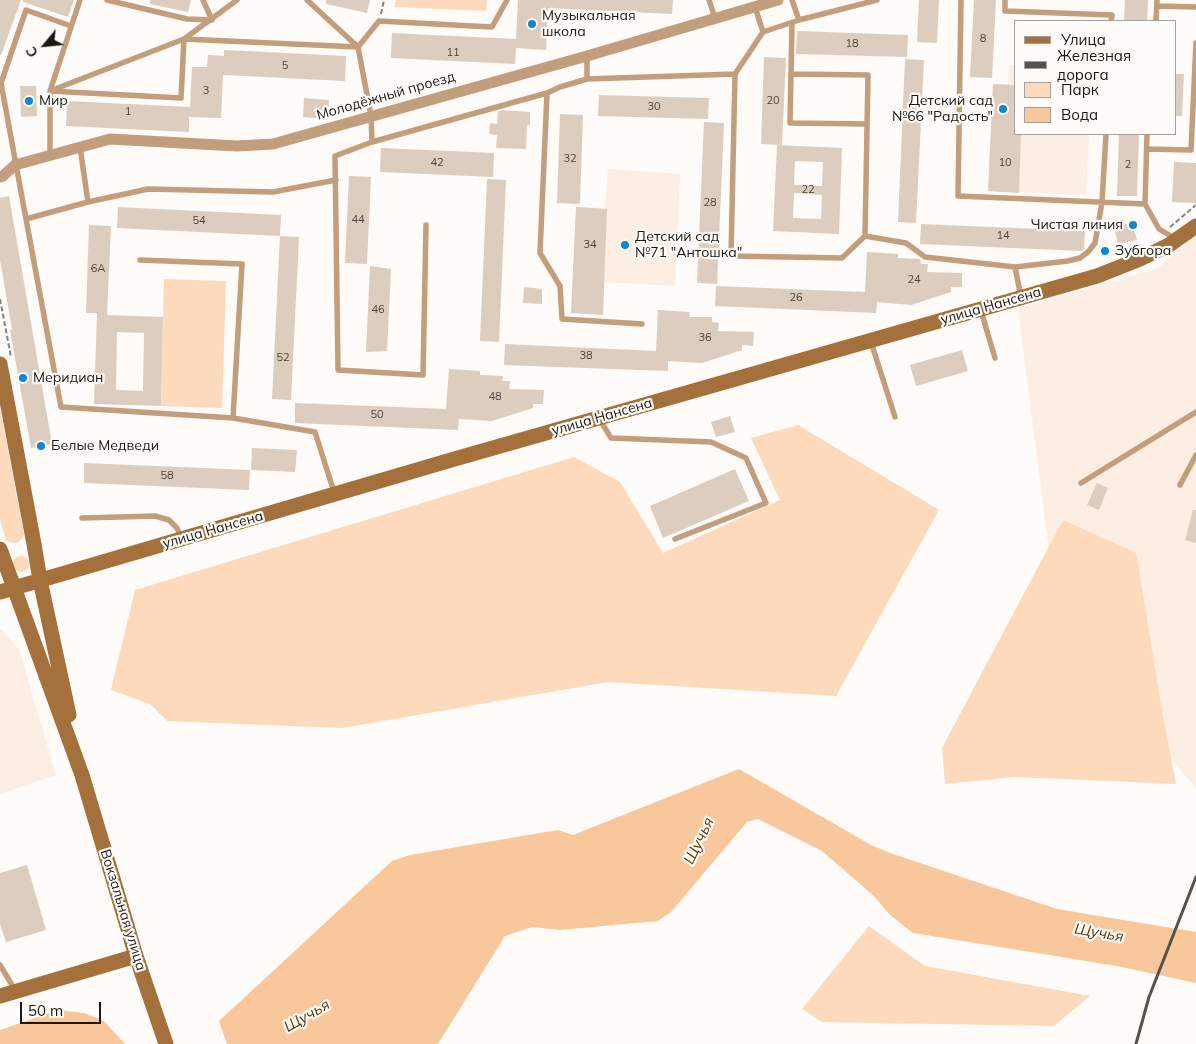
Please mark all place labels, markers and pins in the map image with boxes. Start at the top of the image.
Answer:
place label: Музыкальная школа [542,8,636,40]
marker: Музыкальная школа [526,18,538,30]
place label: Мир [39,93,68,109]
place label: Детский сад №66 "Радость" [892,93,993,125]
marker: Мир [23,95,35,107]
marker: Детский сад №66 "Радость" [997,103,1009,115]
place label: Чистая линия [1031,217,1123,233]
marker: Чистая линия [1127,219,1139,231]
place label: Детский сад №71 "Антошка" [635,229,742,262]
marker: Детский сад №71 "Антошка" [619,239,631,251]
place label: Зубгора [1115,243,1171,259]
marker: Зубгора [1099,245,1111,257]
place label: Меридиан [33,370,103,386]
marker: Меридиан [17,372,29,384]
place label: Белые Медведи [51,438,159,454]
marker: Белые Медведи [35,440,47,452]

